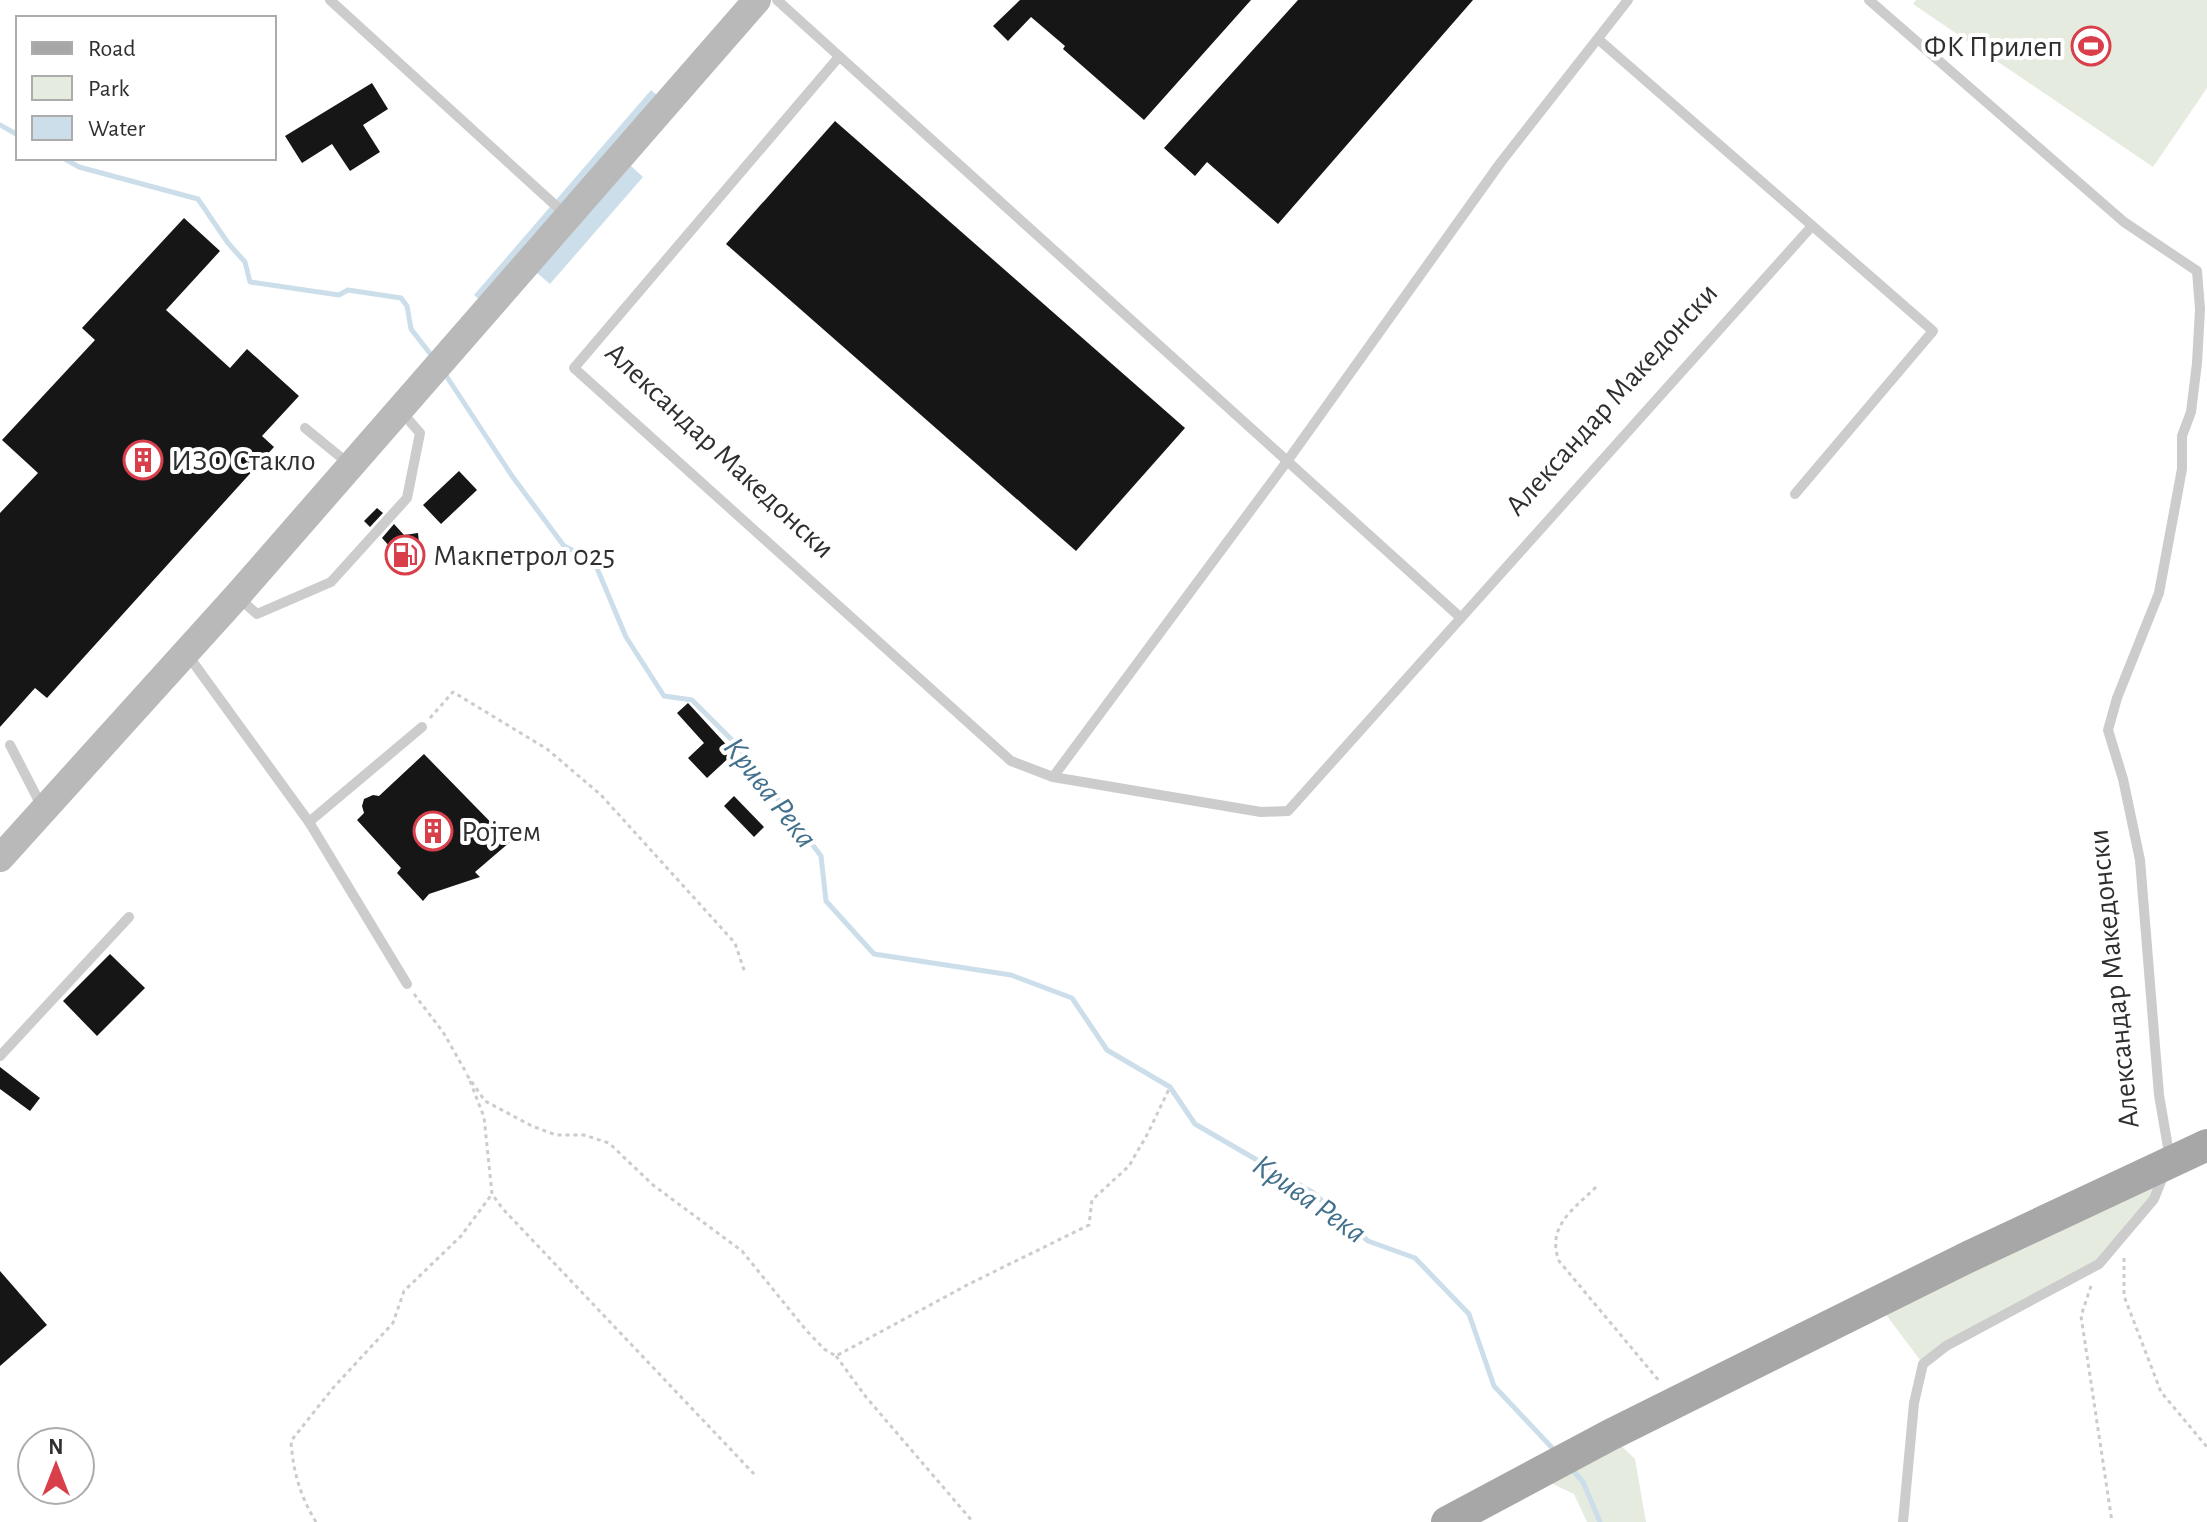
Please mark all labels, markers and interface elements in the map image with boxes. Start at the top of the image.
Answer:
legend [16,16,276,160]
sports icon: ФК Прилеп [2070,25,2112,67]
place label: ФК Прилеп [1924,32,2063,62]
text: Road [88,37,136,61]
text: Park [88,77,129,101]
text: Water [88,117,146,141]
street label: Александар Македонски [1500,278,1723,521]
street label: Александар Македонски [599,337,840,564]
building icon: ИЗО Стакло [122,439,164,481]
place label: ИЗО Стакло [171,446,316,476]
fuel station icon: Макпетрол 025 [384,534,426,576]
place label: Макпетрол 025 [433,541,615,571]
water label: Крива Река [717,732,823,854]
building icon: Ројтем [412,810,454,852]
place label: Ројтем [461,817,541,847]
street label: Александар Македонски [2083,828,2145,1130]
water label: Крива Река [1246,1148,1372,1250]
north arrow [16,1426,96,1506]
text: N [48,1436,64,1458]

